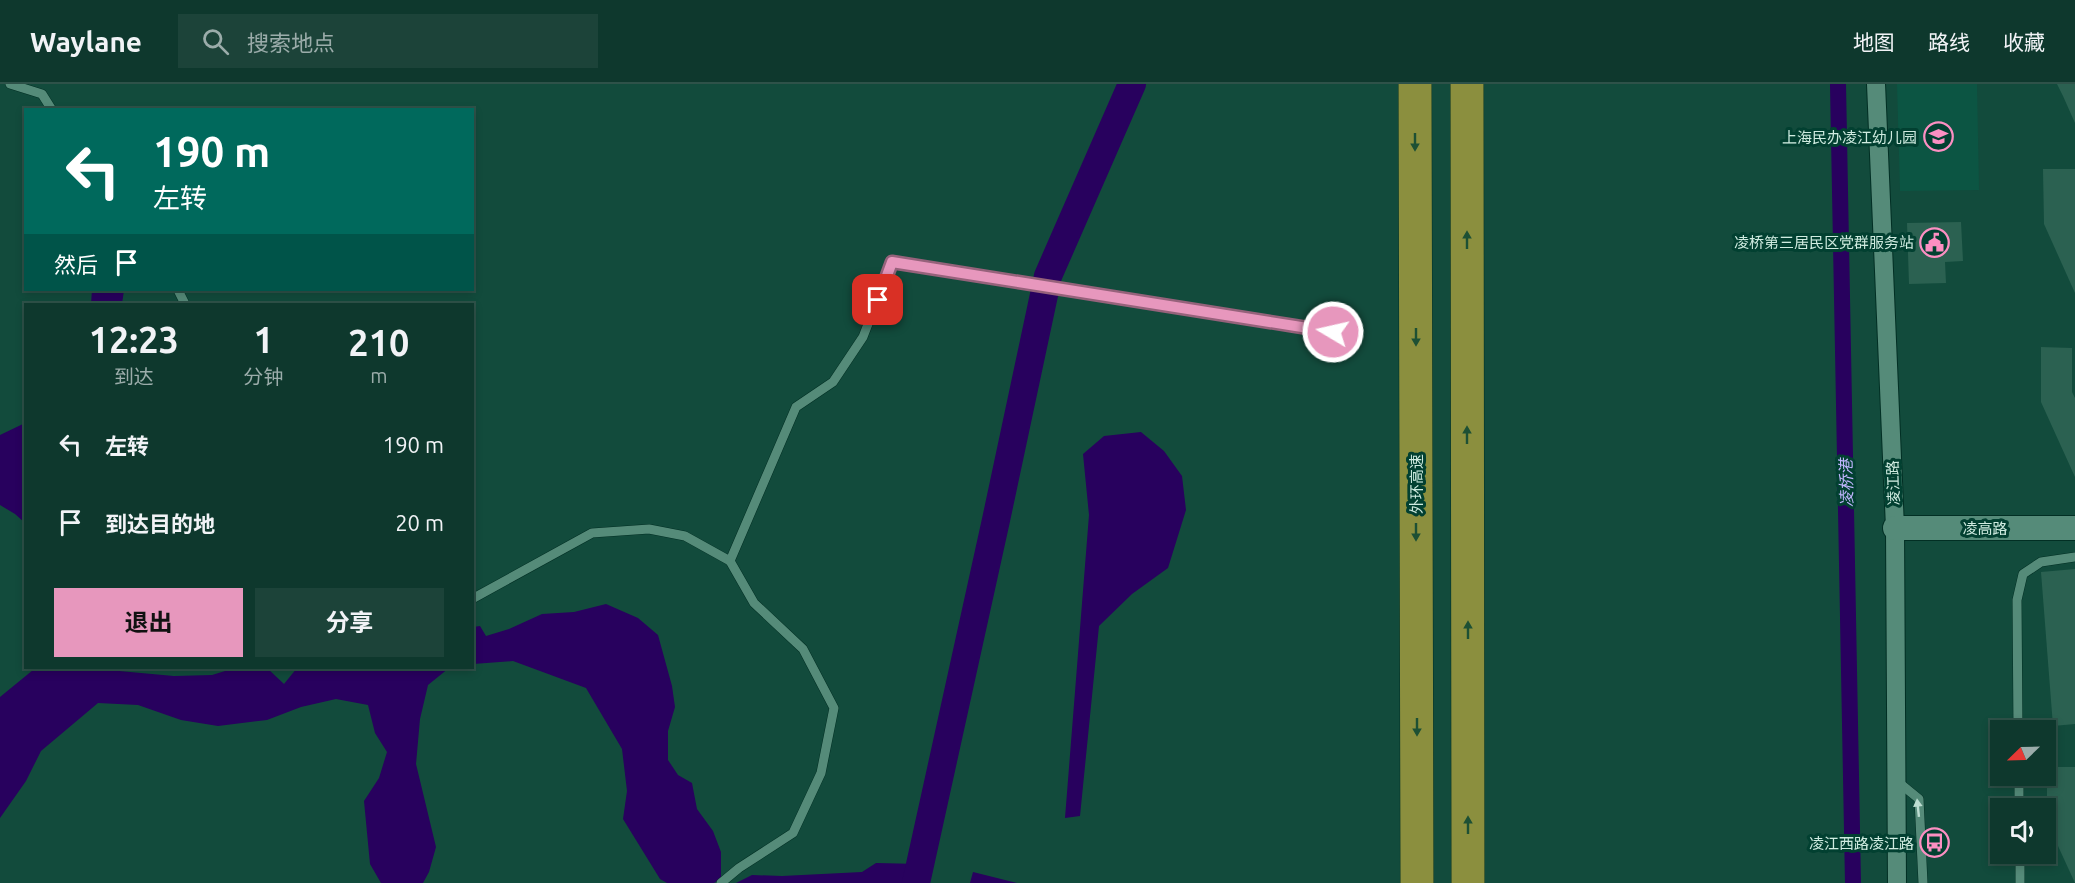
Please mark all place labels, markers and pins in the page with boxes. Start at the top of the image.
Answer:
school or university icon: 上海民办凌江幼儿园 [1922,121,1954,153]
place label: 上海民办凌江幼儿园 [1782,129,1917,146]
public building icon: 凌桥第三居民区党群服务站 [1919,226,1951,258]
place label: 凌桥第三居民区党群服务站 [1734,234,1914,251]
pin [852,274,903,325]
bus stop icon: 凌江西路凌江路 [1919,827,1951,859]
place label: 凌江西路凌江路 [1809,835,1914,852]

